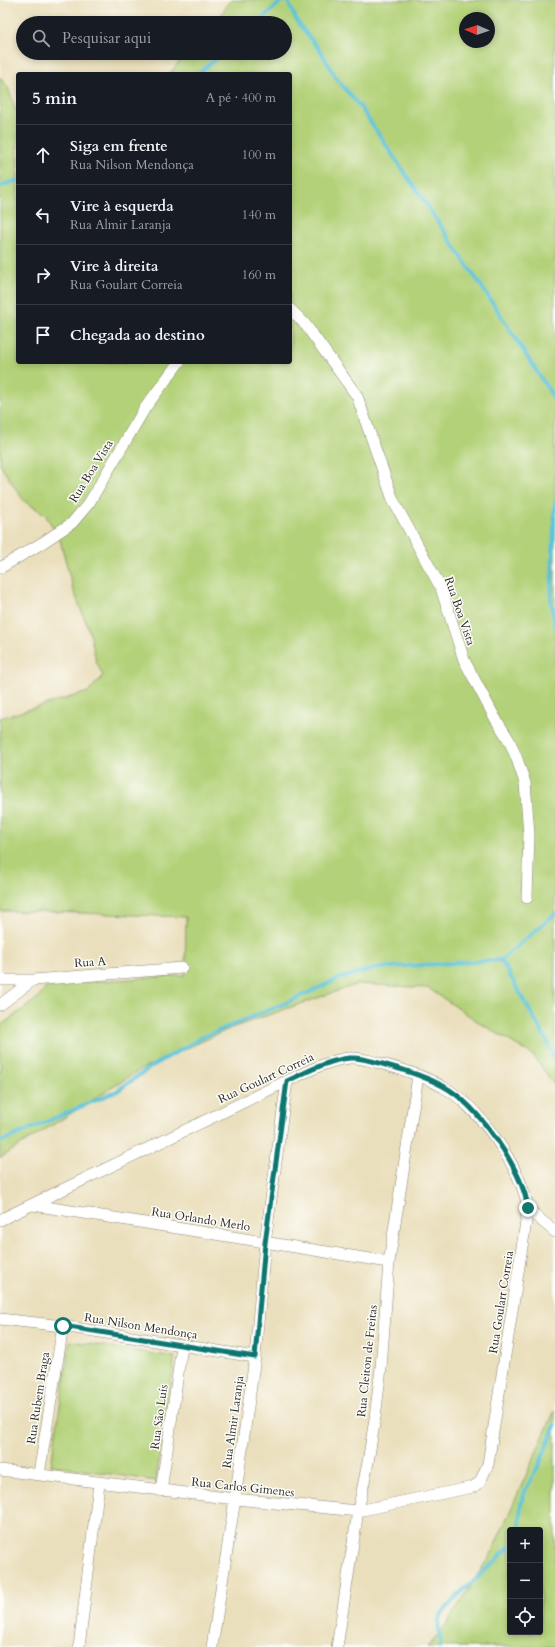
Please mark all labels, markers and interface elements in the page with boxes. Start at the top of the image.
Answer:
north arrow [459,12,495,48]
search box [16,16,292,60]
icon: search [30,27,52,49]
text: Pesquisar aqui [62,28,151,48]
text: 5 min [32,87,77,110]
text: A pé · 400 m [206,89,276,107]
text: Siga em frente [70,136,168,156]
icon: ahead [32,144,54,166]
text: 100 m [242,146,276,164]
text: Rua Nilson Mendonça [70,156,194,174]
text: Vire à esquerda [70,196,174,216]
icon: left [32,204,54,226]
text: 140 m [242,206,276,224]
text: Rua Almir Laranja [70,216,171,234]
text: Vire à direita [70,256,158,276]
icon: right [32,264,54,286]
text: 160 m [242,266,276,284]
text: Rua Goulart Correia [70,276,183,294]
icon: arrive [32,324,54,346]
text: Chegada ao destino [70,325,205,345]
street label: Rua Boa Vista [65,436,117,506]
street label: Rua Boa Vista [441,575,479,648]
street label: Rua A [74,953,107,971]
street label: Rua Goulart Correia [216,1048,317,1107]
route end [519,1199,537,1217]
street label: Rua Orlando Merlo [150,1203,252,1235]
street label: Rua Goulart Correia [485,1249,517,1355]
street label: Rua Cleiton de Freitas [353,1304,381,1418]
street label: Rua Nilson Mendonça [83,1309,200,1343]
route start [54,1317,72,1335]
street label: Rua Rubem Braga [23,1350,53,1445]
street label: Rua Almir Laranja [219,1374,248,1469]
street label: Rua São Luís [147,1383,171,1451]
street label: Rua Carlos Gimenes [191,1474,295,1500]
map controls [507,1527,543,1635]
button: + [507,1527,543,1563]
button: − [507,1563,543,1599]
button: locate [507,1599,543,1635]

